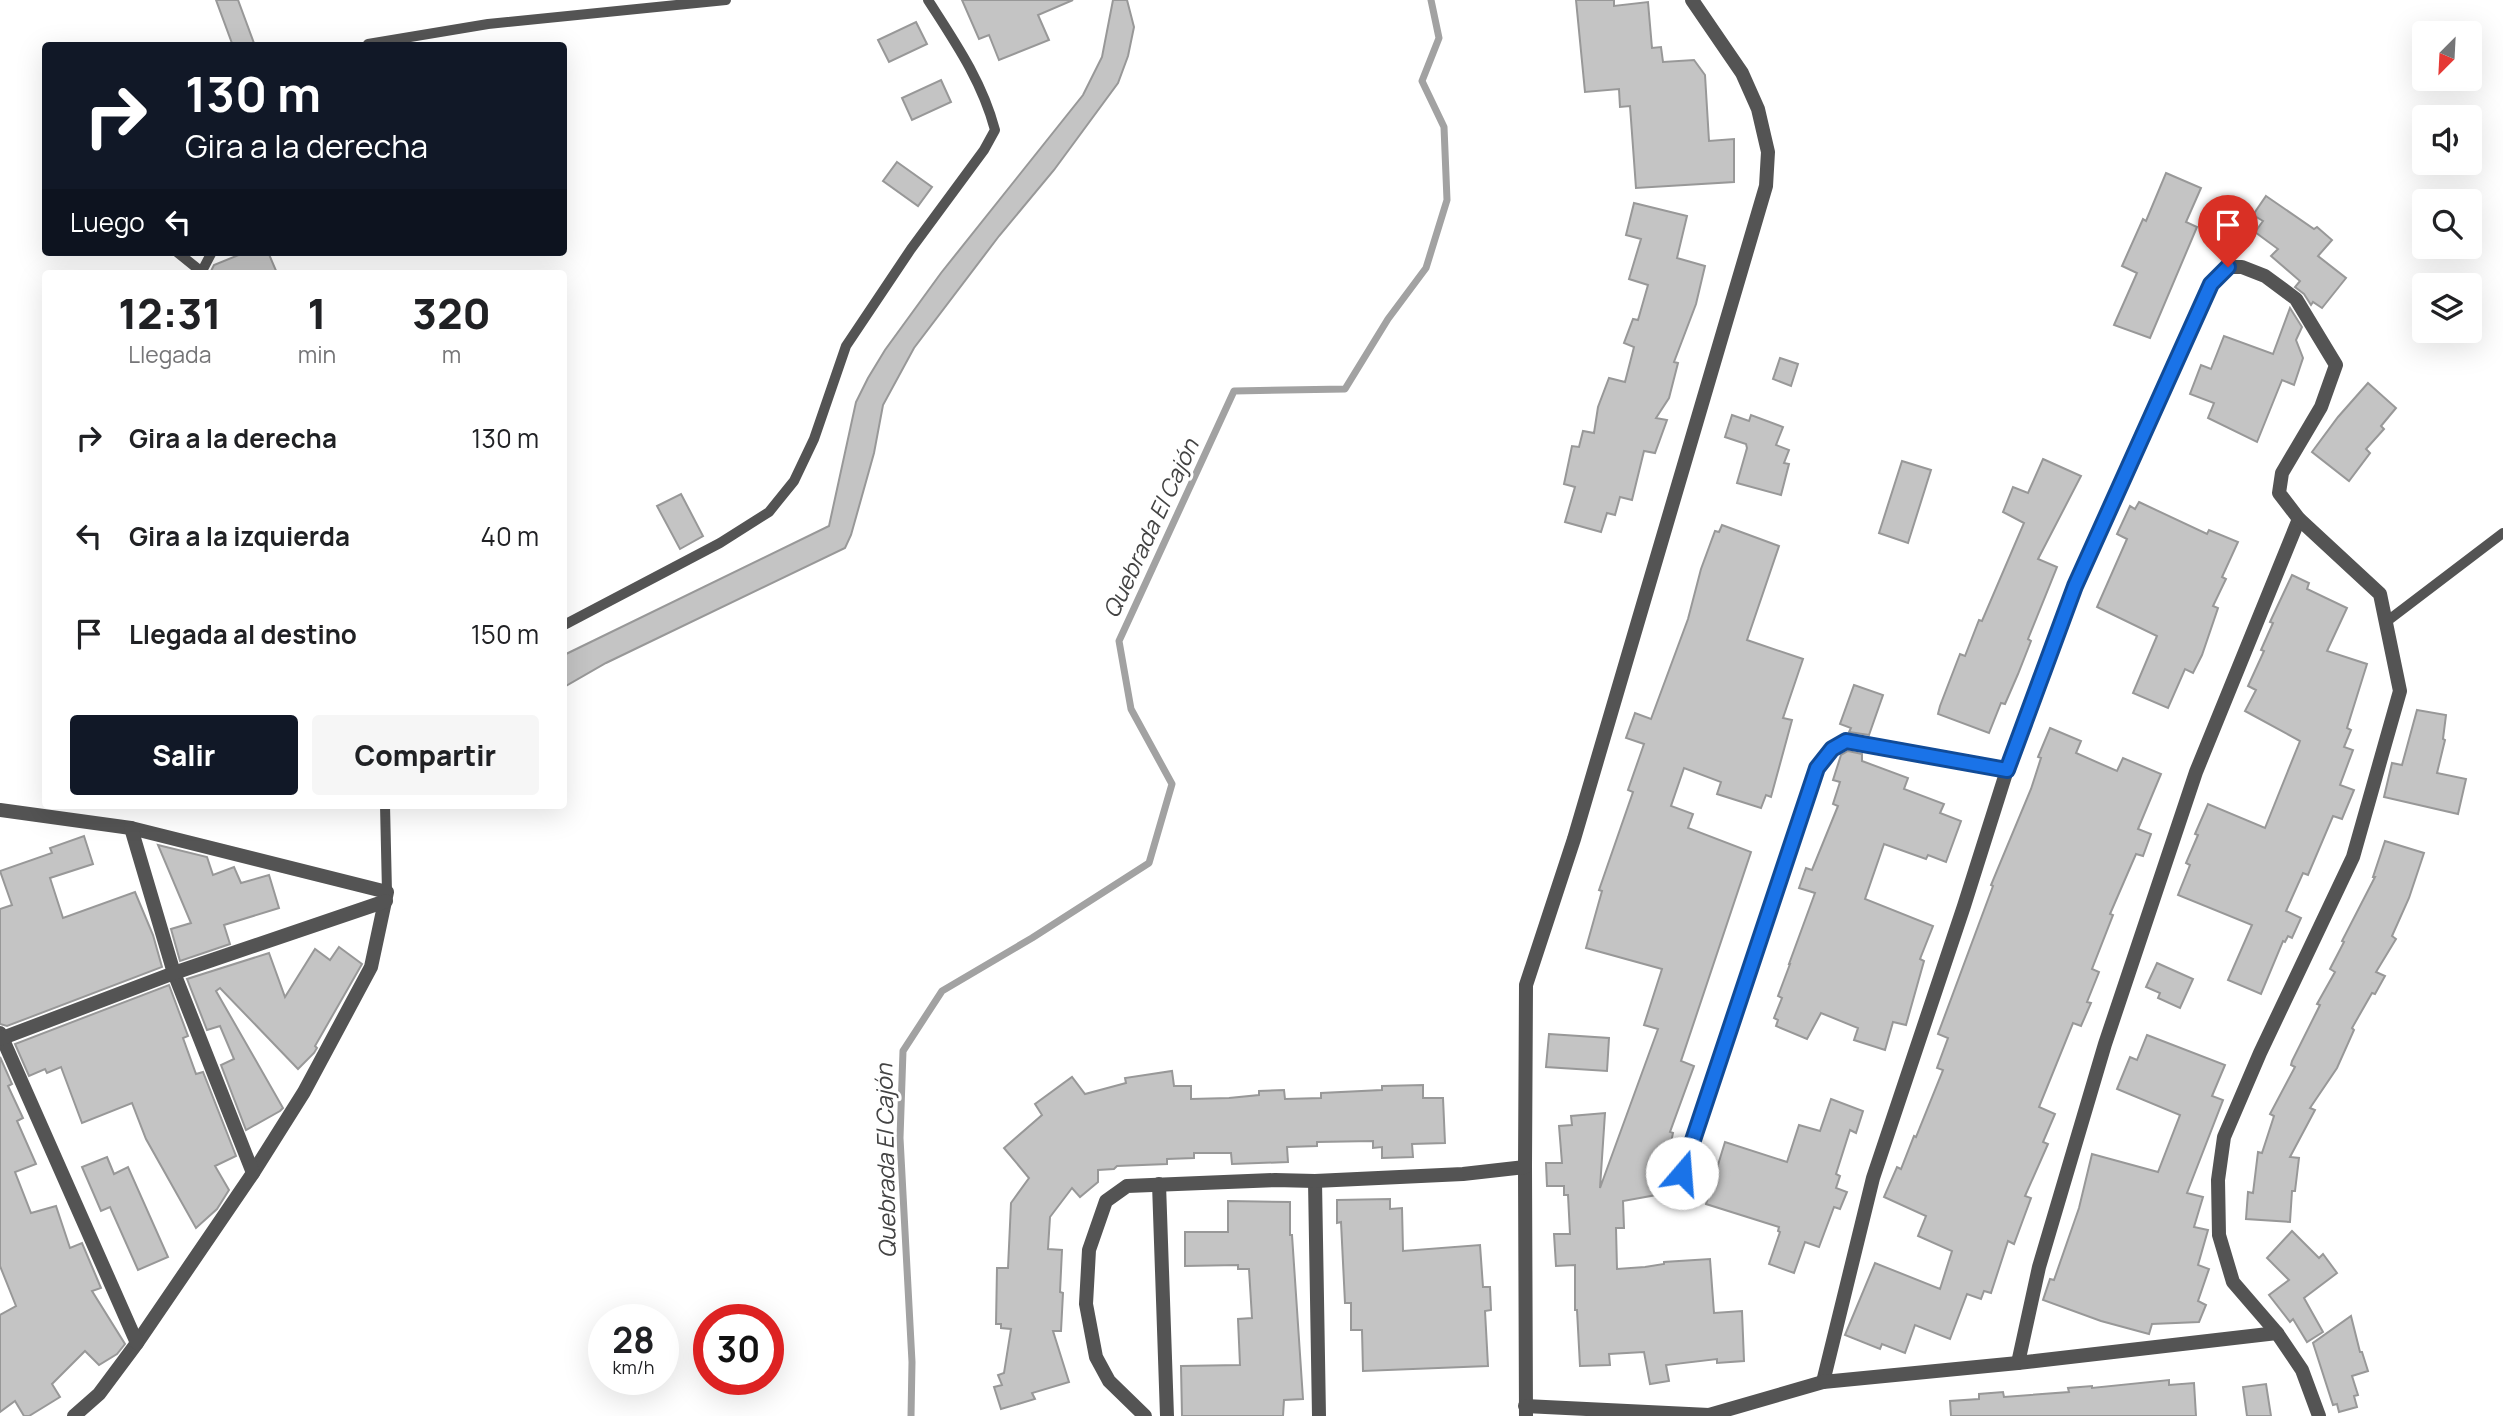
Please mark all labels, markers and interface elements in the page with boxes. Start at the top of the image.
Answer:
north arrow [2412,21,2482,91]
map controls [2412,21,2482,343]
text: 130 m [185,60,321,127]
icon: right [70,70,161,161]
button: sound [2412,105,2482,175]
text: Gira a la derecha [185,124,428,168]
button: search [2412,189,2482,259]
pin [2198,195,2258,267]
icon: left [159,203,197,241]
text: Luego [70,204,145,240]
icon: arrive [2209,206,2247,244]
button: layers [2412,273,2482,343]
text: 12:31 [118,284,221,342]
text: 1 [307,284,326,342]
text: 320 [412,284,491,342]
text: Llegada [128,338,212,370]
text: min [298,338,336,370]
text: m [442,338,461,370]
icon: right [70,419,108,457]
text: Gira a la derecha [129,420,337,456]
text: 130 m [471,420,539,456]
water label: Quebrada El Cajón [1094,432,1206,623]
icon: left [70,517,108,555]
text: Gira a la izquierda [129,518,350,554]
text: 40 m [481,518,539,554]
icon: arrive [70,615,108,653]
text: Llegada al destino [129,616,357,652]
text: 150 m [471,616,539,652]
button: Salir [70,715,298,795]
button: Compartir [312,715,539,795]
water label: Quebrada El Cajón [867,1062,903,1258]
position arrow [1645,1136,1719,1210]
speed limit sign: 30 [693,1304,784,1395]
text: 28 [612,1316,655,1364]
text: km/h [613,1355,654,1379]

